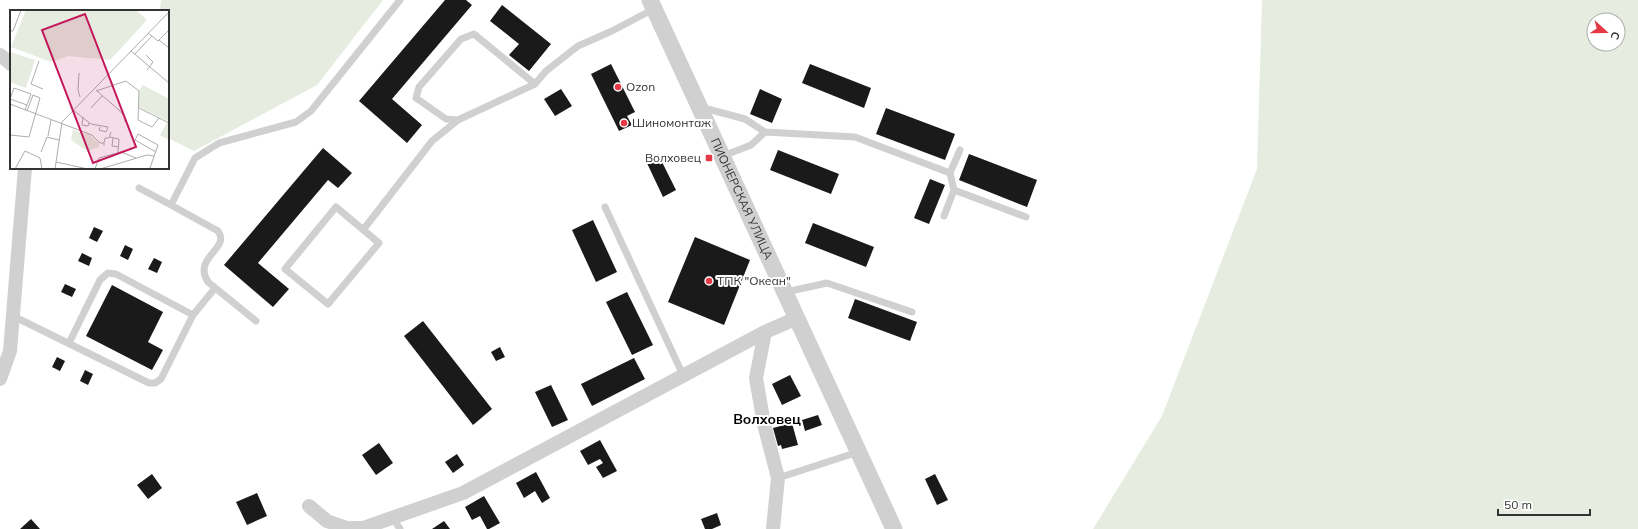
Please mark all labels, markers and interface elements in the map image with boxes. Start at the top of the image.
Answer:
inset map [10,10,169,169]
north arrow [1586,12,1626,52]
text: С [1607,30,1623,42]
place label: Ozon [626,79,655,94]
marker: Ozon [613,82,623,92]
place label: Шиномонтаж [632,115,711,130]
marker: Шиномонтаж [619,118,629,128]
street label: ПИОНЕРСКАЯ УЛИЦА [708,136,777,262]
place label: Волховец [645,150,701,165]
marker: Волховец [704,153,714,163]
place label: ТПК "Океан" [717,273,791,288]
marker: ТПК "Океан" [704,276,714,286]
district label: Волховец [733,410,801,428]
scale bar [1498,491,1590,517]
text: 50 m [1504,497,1532,512]

